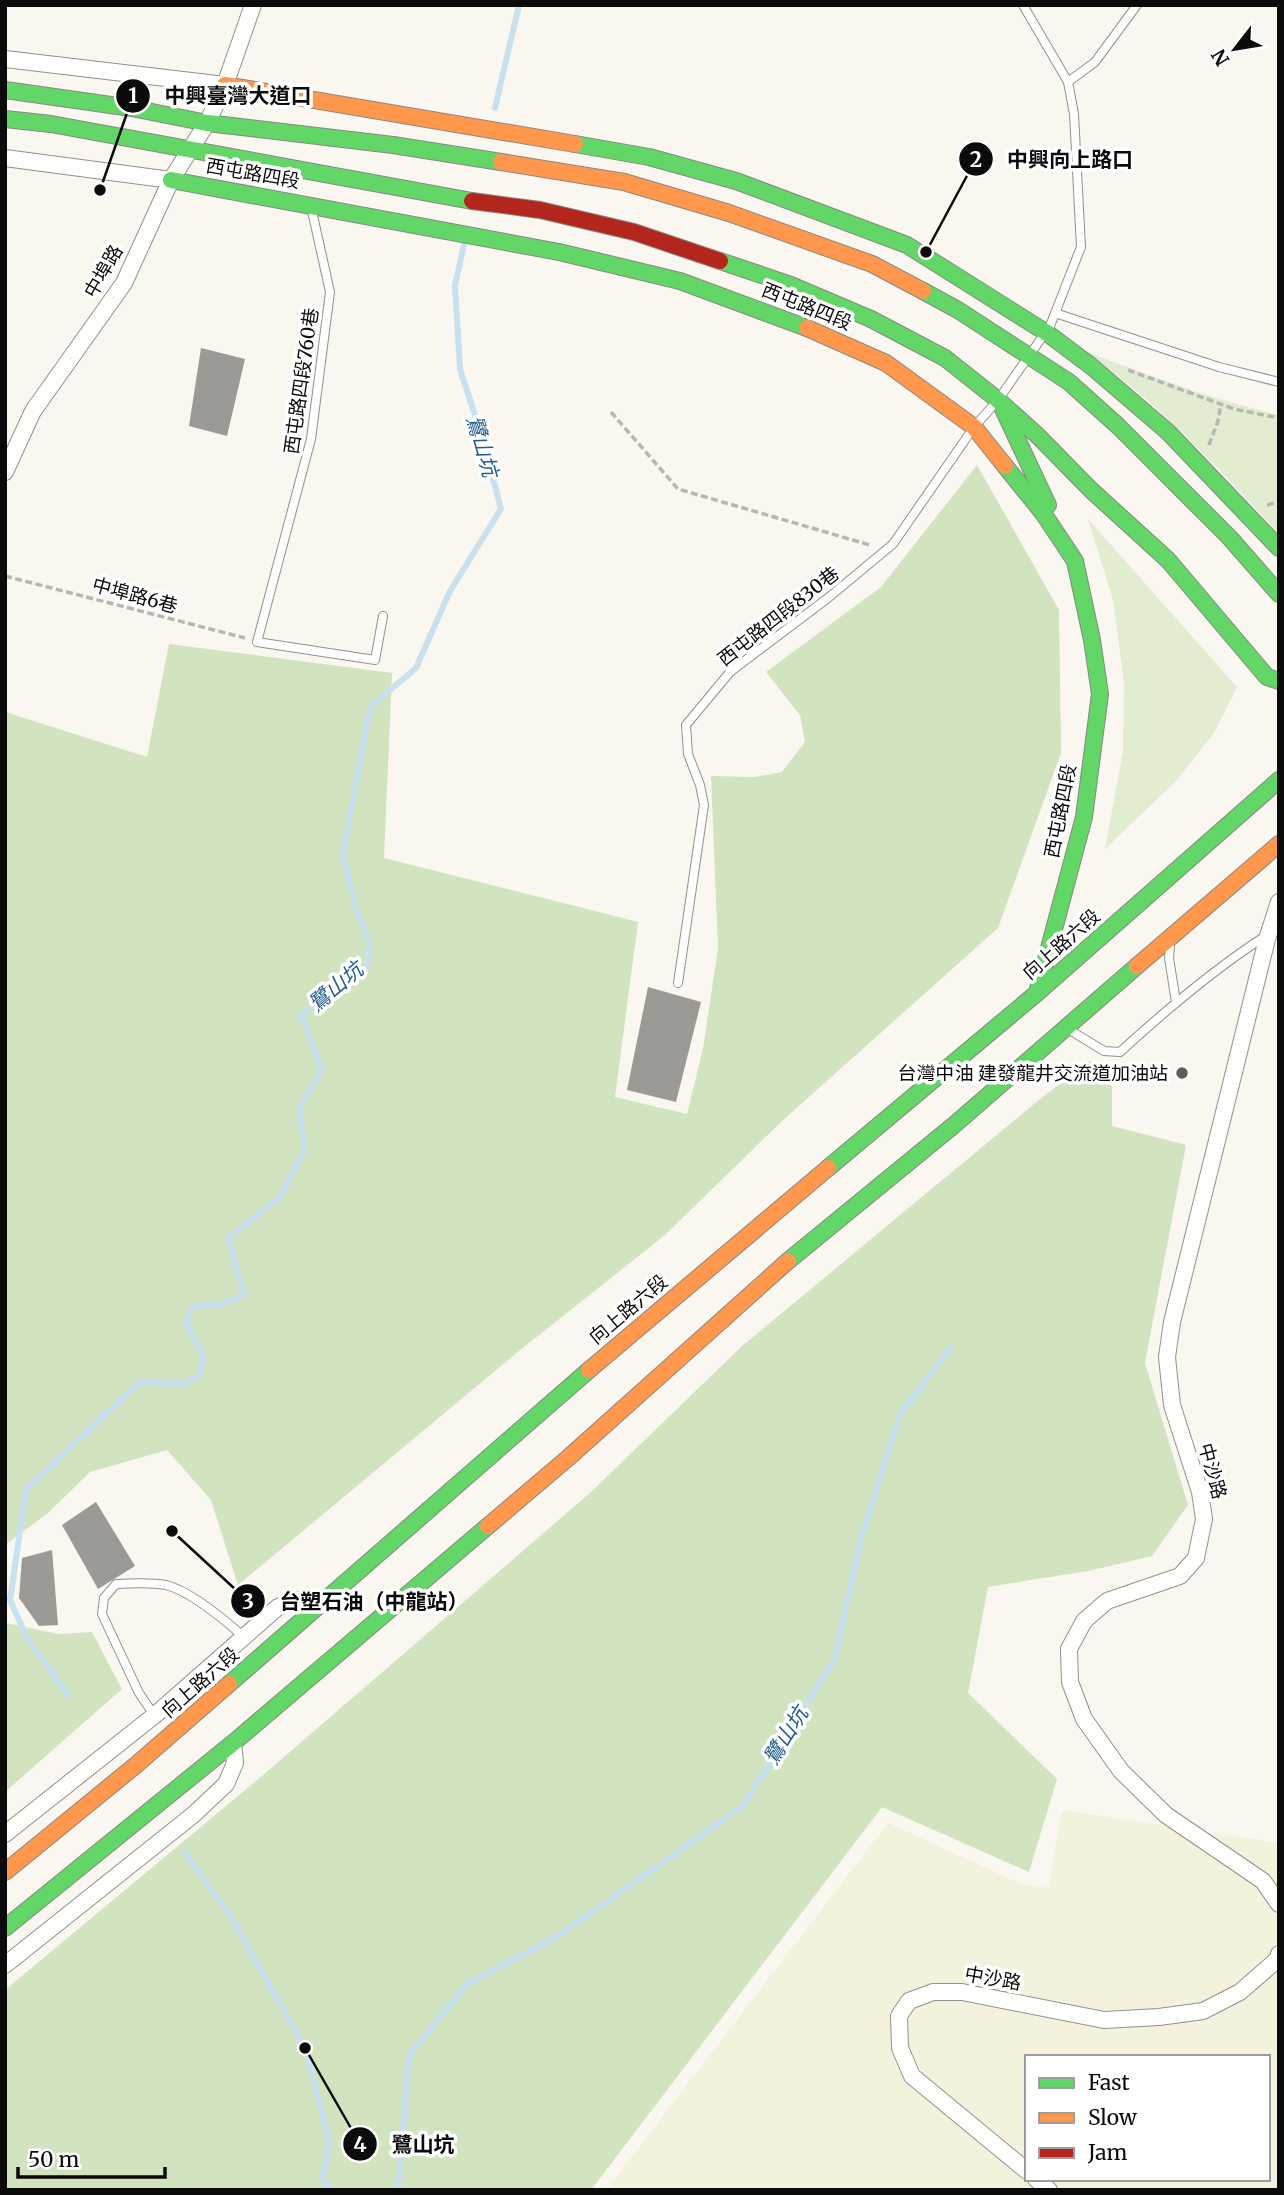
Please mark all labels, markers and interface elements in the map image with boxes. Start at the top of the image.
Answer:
north arrow [1200,14,1270,84]
text: N [1206,45,1235,70]
callout: 中興臺灣大道口 [115,75,325,117]
text: 1 [128,82,138,109]
text: 中興臺灣大道口 [165,82,312,109]
callout: 中興向上路口 [958,138,1147,180]
text: 2 [970,146,982,173]
text: 中興向上路口 [1007,146,1133,173]
street label: 西屯路四段 [204,153,302,193]
street label: 中埠路 [78,240,128,302]
street label: 西屯路四段 [758,277,856,335]
street label: 西屯路四段760巷 [279,306,323,456]
water label: 鷺山坑 [461,412,505,483]
street label: 西屯路四段830巷 [712,561,844,671]
street label: 中埠路6巷 [90,572,180,618]
street label: 西屯路四段 [1039,762,1081,860]
street label: 向上路六段 [1017,904,1105,984]
water label: 鷺山坑 [303,954,371,1017]
place label: 台灣中油 建發龍井交流道加油站 [897,1061,1168,1085]
marker: 台灣中油 建發龍井交流道加油站 [1174,1065,1190,1081]
street label: 向上路六段 [584,1269,672,1349]
street label: 中沙路 [1194,1440,1232,1502]
callout: 台塑石油（中龍站） [230,1580,482,1622]
text: 3 [242,1588,254,1615]
text: 台塑石油（中龍站） [280,1588,469,1615]
street label: 向上路六段 [156,1642,244,1722]
water label: 鷺山坑 [757,1699,815,1770]
street label: 中沙路 [963,1961,1023,1995]
legend [1025,2055,1270,2181]
text: Fast [1088,2069,1130,2096]
text: Slow [1088,2104,1137,2131]
callout: 鷺山坑 [342,2123,468,2165]
text: 4 [353,2131,367,2158]
text: 鷺山坑 [392,2131,455,2158]
scale bar [18,2136,164,2180]
text: Jam [1087,2139,1127,2166]
text: 50 m [28,2146,79,2173]

